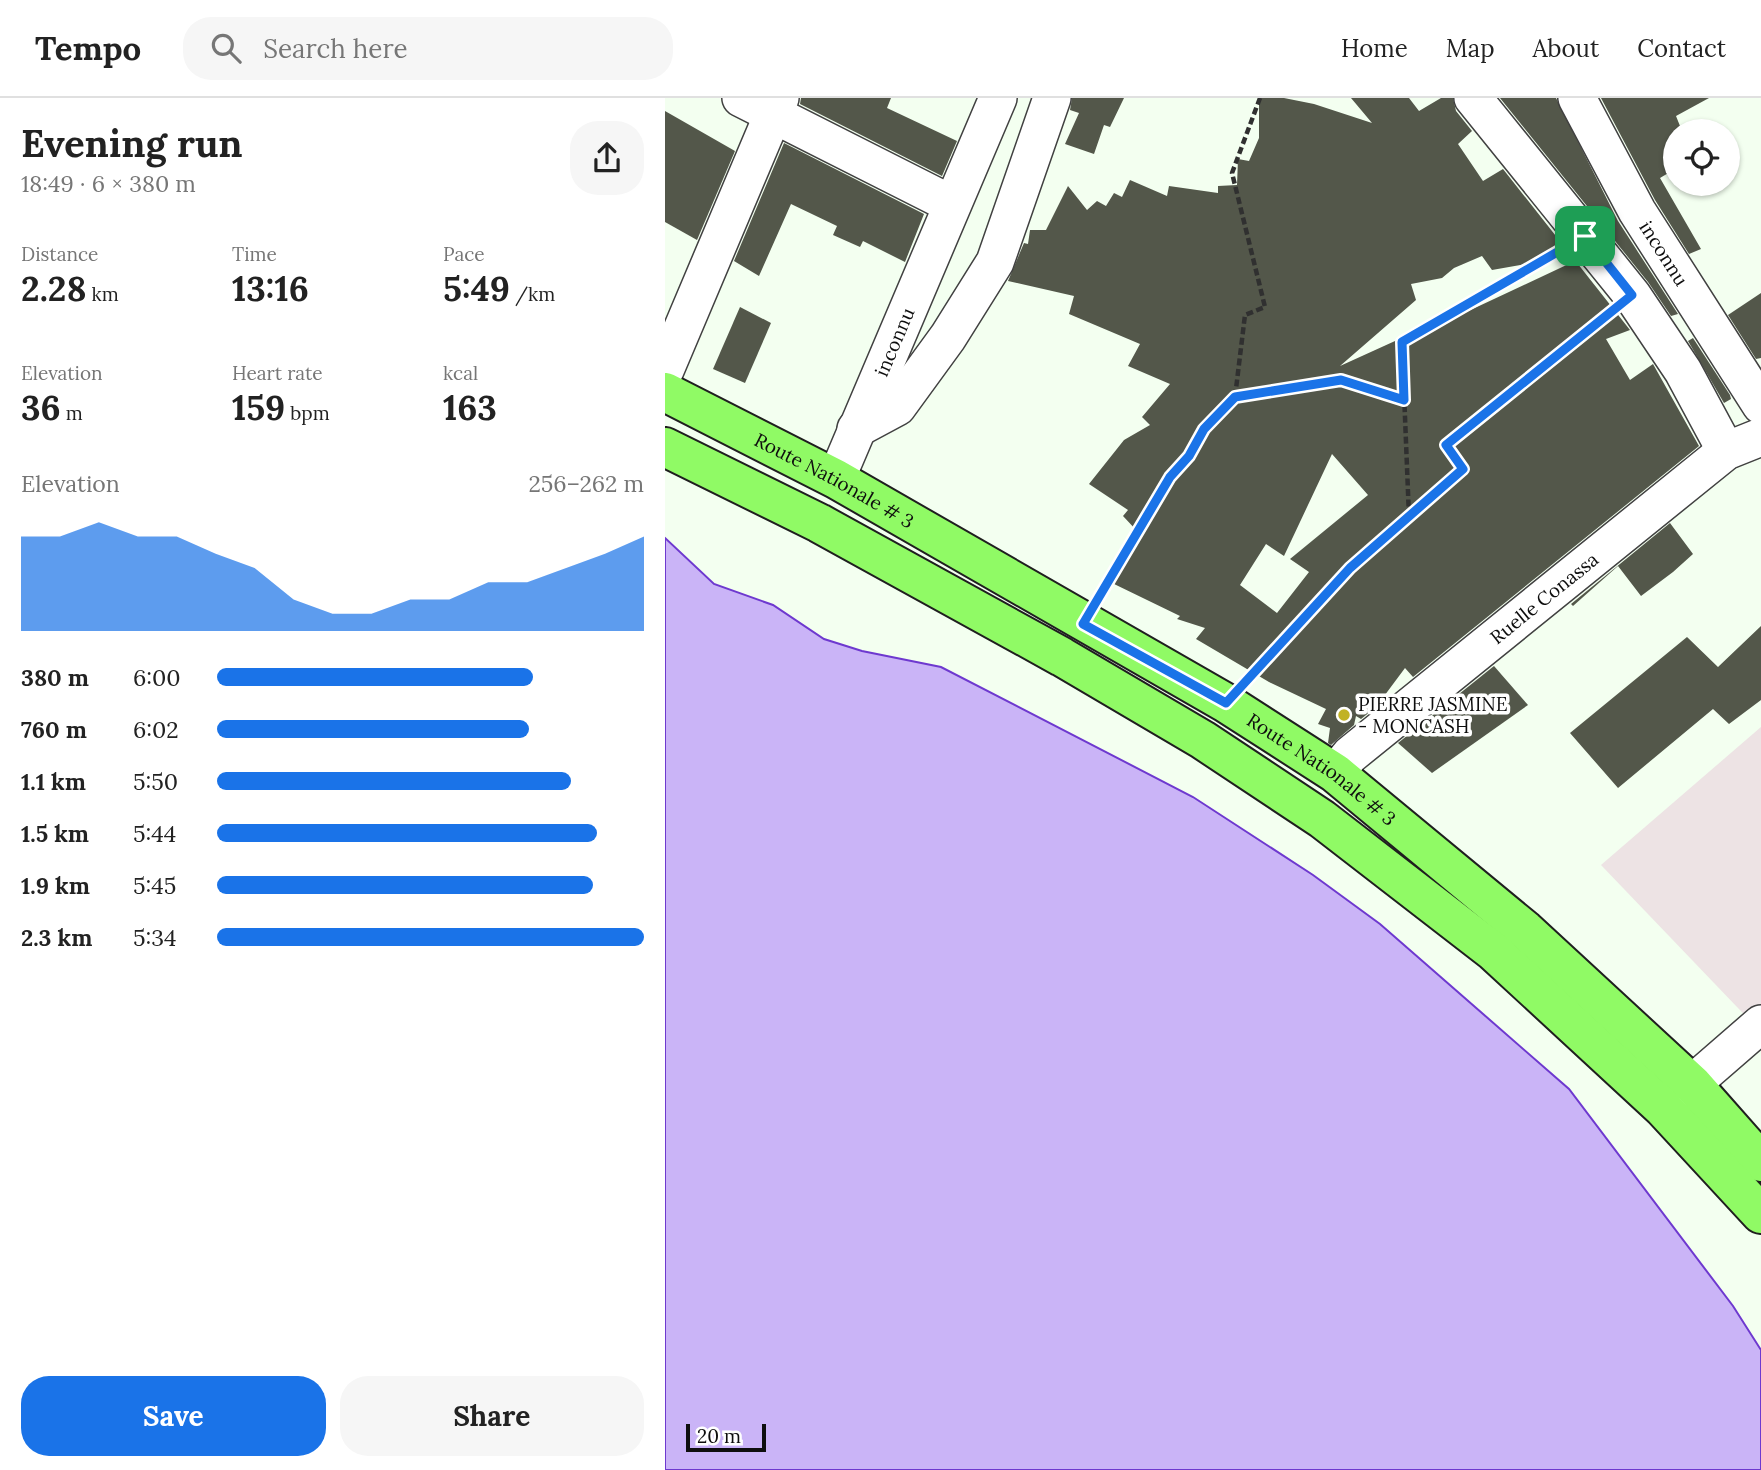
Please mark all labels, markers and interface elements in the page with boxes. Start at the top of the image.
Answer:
search box [183,17,673,80]
text: Tempo [35,27,141,69]
icon: search [207,29,245,67]
text: Search here [263,32,408,65]
text: Home [1341,33,1408,64]
text: Map [1446,33,1495,64]
text: About [1533,33,1599,64]
text: Contact [1637,33,1726,64]
text: Evening run [21,119,243,167]
map controls [1663,119,1740,196]
button: locate [1663,119,1740,196]
button: share [570,121,644,195]
text: 18:49 · 6 × 380 m [21,169,196,198]
pin [1555,206,1615,266]
street label: inconnu [1634,216,1694,290]
icon: arrive [1566,217,1604,255]
text: Distance [21,242,98,266]
text: Time [232,242,277,266]
text: Pace [443,242,485,266]
text: 2.28 [21,266,87,311]
text: 13:16 [232,266,309,311]
text: 5:49 [443,266,510,311]
text: km [87,282,119,306]
text: /km [510,282,555,306]
street label: inconnu [869,304,920,380]
text: Elevation [21,361,103,385]
text: Heart rate [232,361,323,385]
text: kcal [443,361,478,385]
text: 36 [21,385,61,430]
text: 159 [232,385,285,430]
text: 163 [443,385,497,430]
text: m [61,401,83,425]
text: bpm [285,401,330,425]
street label: Route Nationale # 3 [750,428,918,533]
text: Elevation [21,469,120,498]
text: 256–262 m [528,469,644,498]
street label: Ruelle Conassa [1485,547,1603,649]
text: 380 m [21,663,89,692]
text: 6:00 [133,663,181,692]
place label: PIERRE JASMINE - MONCASH [1358,692,1508,738]
marker: PIERRE JASMINE - MONCASH [1336,707,1352,723]
street label: Route Nationale # 3 [1243,708,1401,831]
text: 760 m [21,715,87,744]
text: 6:02 [133,715,179,744]
text: 1.1 km [21,767,86,796]
text: 5:50 [133,767,178,796]
text: 1.5 km [21,819,89,848]
text: 5:44 [133,819,176,848]
text: 1.9 km [21,871,90,900]
text: 5:45 [133,871,176,900]
text: 2.3 km [21,923,92,952]
text: 5:34 [133,923,177,952]
button: Save [21,1376,326,1456]
button: Share [340,1376,644,1456]
scale bar [686,1421,767,1453]
text: 20 m [697,1424,741,1448]

